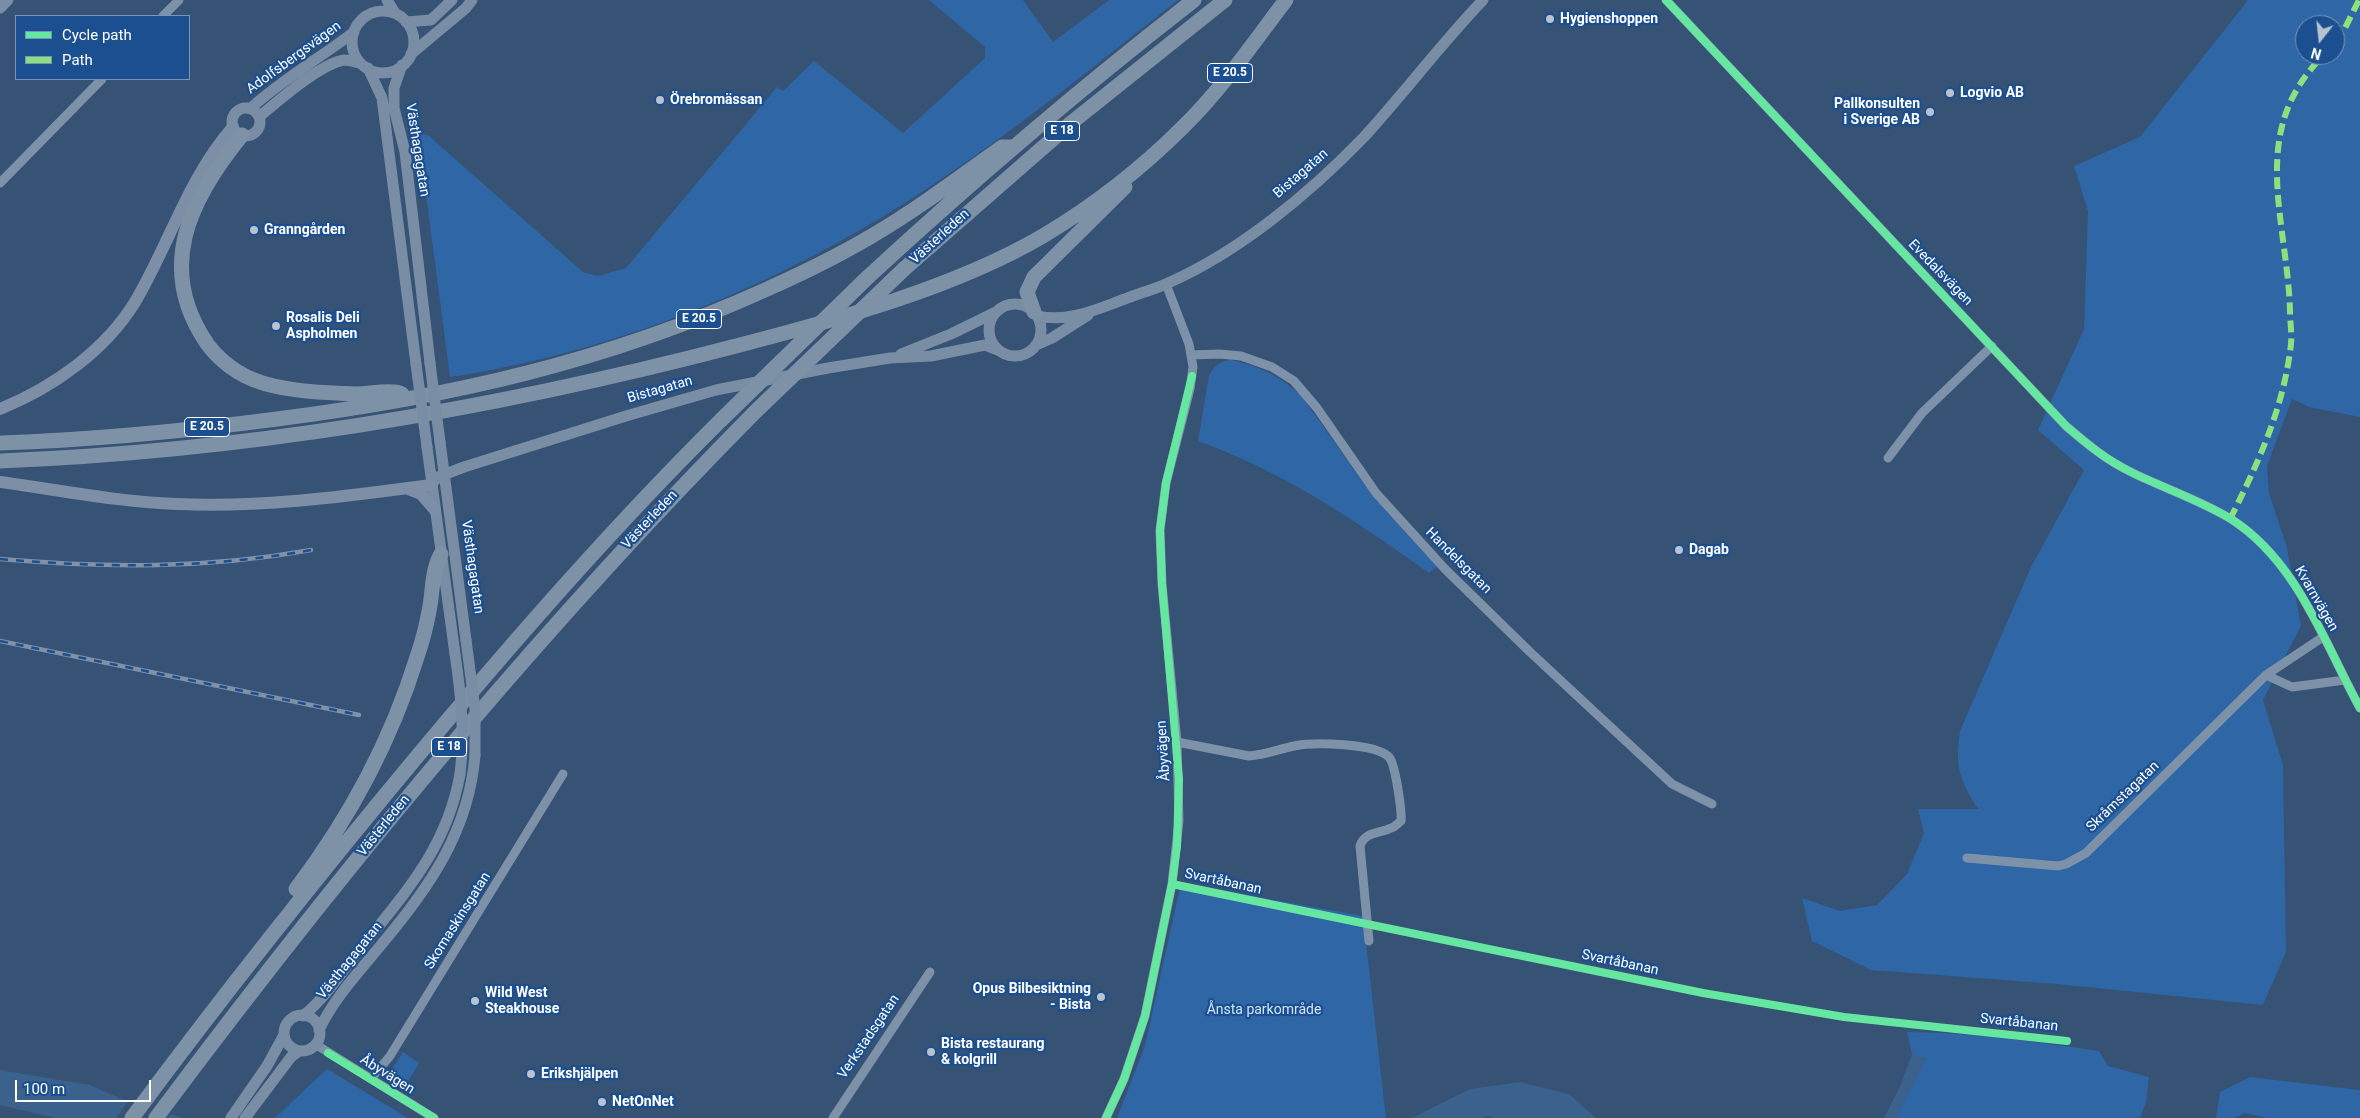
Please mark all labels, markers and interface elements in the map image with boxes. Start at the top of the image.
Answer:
place label: Hygienshoppen [1560,11,1658,27]
marker: Hygienshoppen [1544,13,1556,25]
legend [15,15,190,80]
north arrow [2295,15,2345,65]
street label: Adolfsbergsvägen [243,18,345,98]
text: Cycle path [62,26,132,44]
text: N [2309,44,2323,63]
text: Path [62,51,93,69]
road number: E 20.5 [1208,64,1252,82]
place label: Logvio AB [1960,85,2024,101]
marker: Logvio AB [1944,87,1956,99]
place label: Örebromässan [670,92,762,108]
marker: Örebromässan [654,94,666,106]
place label: Pallkonsulten i Sverige AB [1834,96,1920,128]
street label: Västhagagatan [401,102,433,198]
marker: Pallkonsulten i Sverige AB [1924,106,1936,118]
road number: E 18 [1044,122,1080,140]
street label: Bistagatan [1270,146,1332,202]
street label: Västerleden [907,206,973,268]
place label: Granngården [264,222,345,238]
marker: Granngården [248,224,260,236]
street label: Evedalsvägen [1904,236,1976,310]
place label: Rosalis Deli Aspholmen [286,310,360,342]
road number: E 20.5 [676,310,722,328]
marker: Rosalis Deli Aspholmen [270,320,282,332]
street label: Bistagatan [626,373,694,407]
road number: E 20.5 [184,418,230,437]
street label: Västerleden [619,487,681,553]
street label: Västhagagatan [457,519,487,615]
street label: Handelsgatan [1421,524,1495,598]
place label: Dagab [1689,542,1729,558]
marker: Dagab [1673,544,1685,556]
street label: Kvarnvägen [2291,563,2341,635]
street label: Åbyvägen [1153,720,1175,782]
road number: E 18 [432,738,466,756]
street label: Skråmstagatan [2083,758,2163,836]
street label: Västerleden [354,792,414,860]
street label: Svartåbanan [1183,866,1263,898]
street label: Skomaskinsgatan [421,869,495,973]
street label: Västhagagatan [314,919,386,1003]
street label: Svartåbanan [1580,947,1660,979]
place label: Opus Bilbesiktning - Bista [973,981,1091,1014]
place label: Wild West Steakhouse [485,985,559,1018]
marker: Opus Bilbesiktning - Bista [1095,991,1107,1003]
street label: Verkstadsgatan [835,992,903,1082]
marker: Wild West Steakhouse [469,995,481,1007]
park label: Ånsta parkområde [1207,1002,1321,1018]
street label: Svartåbanan [1979,1011,2059,1035]
place label: Bista restaurang & kolgrill [941,1036,1045,1068]
marker: Bista restaurang & kolgrill [925,1046,937,1058]
street label: Åbyvägen [357,1052,417,1098]
place label: Erikshjälpen [541,1066,618,1082]
marker: Erikshjälpen [525,1068,537,1080]
scale bar [18,1070,154,1102]
text: 100 m [23,1080,65,1098]
place label: NetOnNet [612,1094,674,1110]
marker: NetOnNet [596,1096,608,1108]

